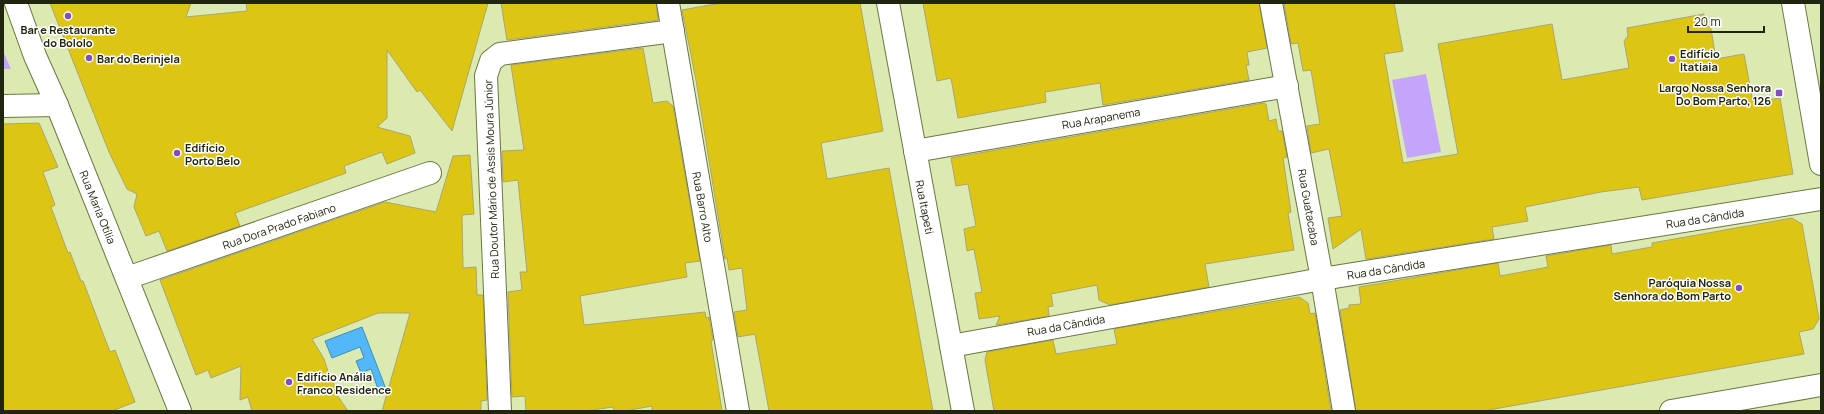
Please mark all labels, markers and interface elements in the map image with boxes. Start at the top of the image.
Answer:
scale bar [1688,8,1764,34]
marker: Bar e Restaurante do Bololo [63,11,73,21]
text: 20 m [1694,13,1721,30]
place label: Bar e Restaurante do Bololo [20,22,116,50]
place label: Edifício Itatiaia [1680,46,1720,74]
place label: Bar do Berinjela [97,51,180,66]
marker: Bar do Berinjela [84,53,94,63]
marker: Edifício Itatiaia [1667,54,1677,64]
street label: Rua Doutor Mário de Assis Moura Júnior [480,79,502,279]
place label: Largo Nossa Senhora Do Bom Parto, 126 [1659,80,1771,108]
marker: Largo Nossa Senhora Do Bom Parto, 126 [1774,88,1784,98]
street label: Rua Arapanema [1061,104,1141,132]
place label: Edifício Porto Belo [185,140,240,168]
marker: Edifício Porto Belo [172,148,182,158]
street label: Rua Maria Otília [76,168,120,246]
street label: Rua Guatacaba [1295,168,1323,246]
street label: Rua Barro Alto [689,171,717,244]
street label: Rua Itapeti [912,179,938,235]
street label: Rua Dora Prado Fabiano [220,199,338,252]
street label: Rua da Cândida [1665,204,1745,232]
street label: Rua da Cândida [1346,255,1426,283]
place label: Paróquia Nossa Senhora do Bom Parto [1613,275,1731,303]
marker: Paróquia Nossa Senhora do Bom Parto [1734,283,1744,293]
street label: Rua da Cândida [1026,311,1106,339]
place label: Edifício Anália Franco Residence [297,369,391,397]
marker: Edifício Anália Franco Residence [284,377,294,387]

